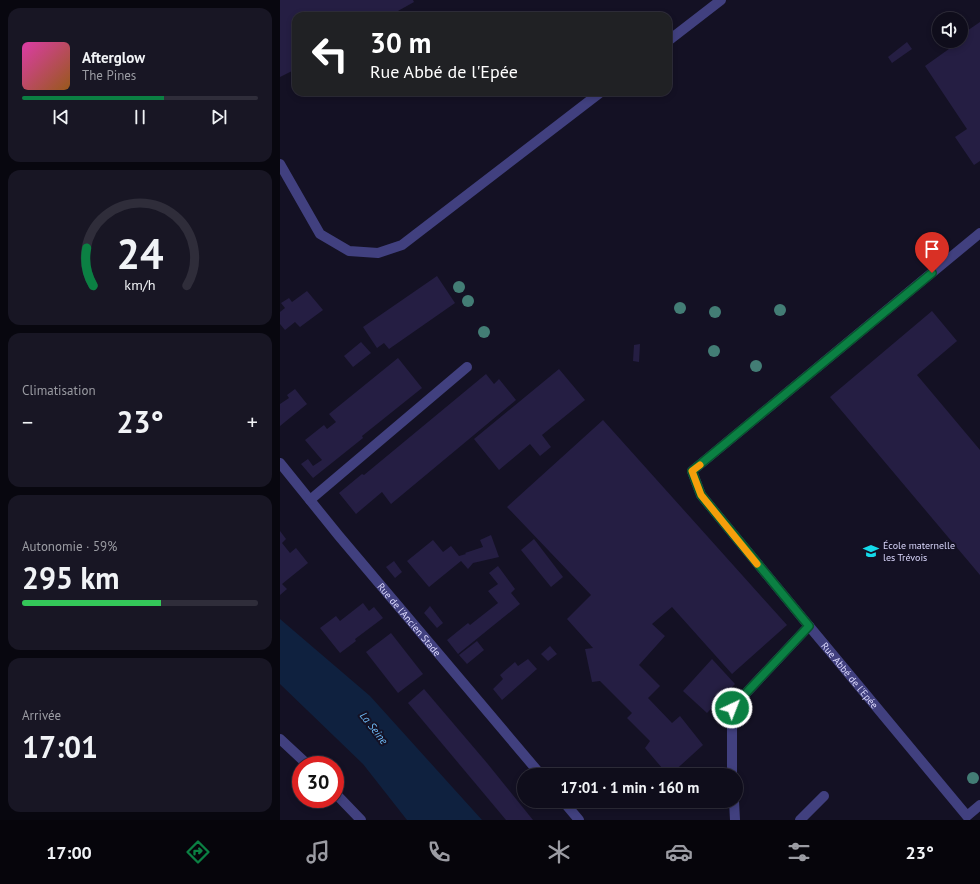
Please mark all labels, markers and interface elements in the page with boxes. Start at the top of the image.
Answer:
map controls [932,12,968,48]
button: sound [932,12,968,48]
text: 30 m [370,24,431,61]
icon: left [304,28,356,80]
text: Afterglow [82,48,145,67]
text: Rue Abbé de l'Epée [370,60,518,83]
text: The Pines [82,67,136,84]
icon: previous [50,106,72,128]
icon: pause [129,106,151,128]
icon: next [208,106,230,128]
text: 24 [116,226,164,279]
pin [915,232,949,273]
icon: arrive [921,238,943,260]
text: km/h [124,274,156,293]
text: Climatisation [22,382,96,399]
text: 23° [116,402,164,441]
text: − [22,408,33,436]
text: + [247,408,258,436]
text: Autonomie · 59% [22,538,117,555]
place label: École maternelle les Trévois [883,539,955,564]
school or university icon: École maternelle les Trévois [862,542,880,560]
text: 295 km [22,558,120,597]
street label: Rue de l'Ancien Stade [375,580,444,659]
street label: Rue Abbé de l'Epée [819,639,881,711]
position arrow [711,687,753,729]
text: Arrivée [22,707,61,724]
water label: La Seine [357,709,391,747]
text: 17:01 [22,727,98,766]
speed limit sign: 30 [292,756,344,808]
text: 17:01 · 1 min · 160 m [561,778,699,797]
icon: directions [184,838,212,866]
icon: music [304,838,332,866]
icon: phone [425,838,453,866]
icon: climate [545,838,573,866]
icon: car [665,838,693,866]
icon: filters [785,838,813,866]
text: 17:00 [46,841,92,864]
text: 23° [906,841,934,864]

